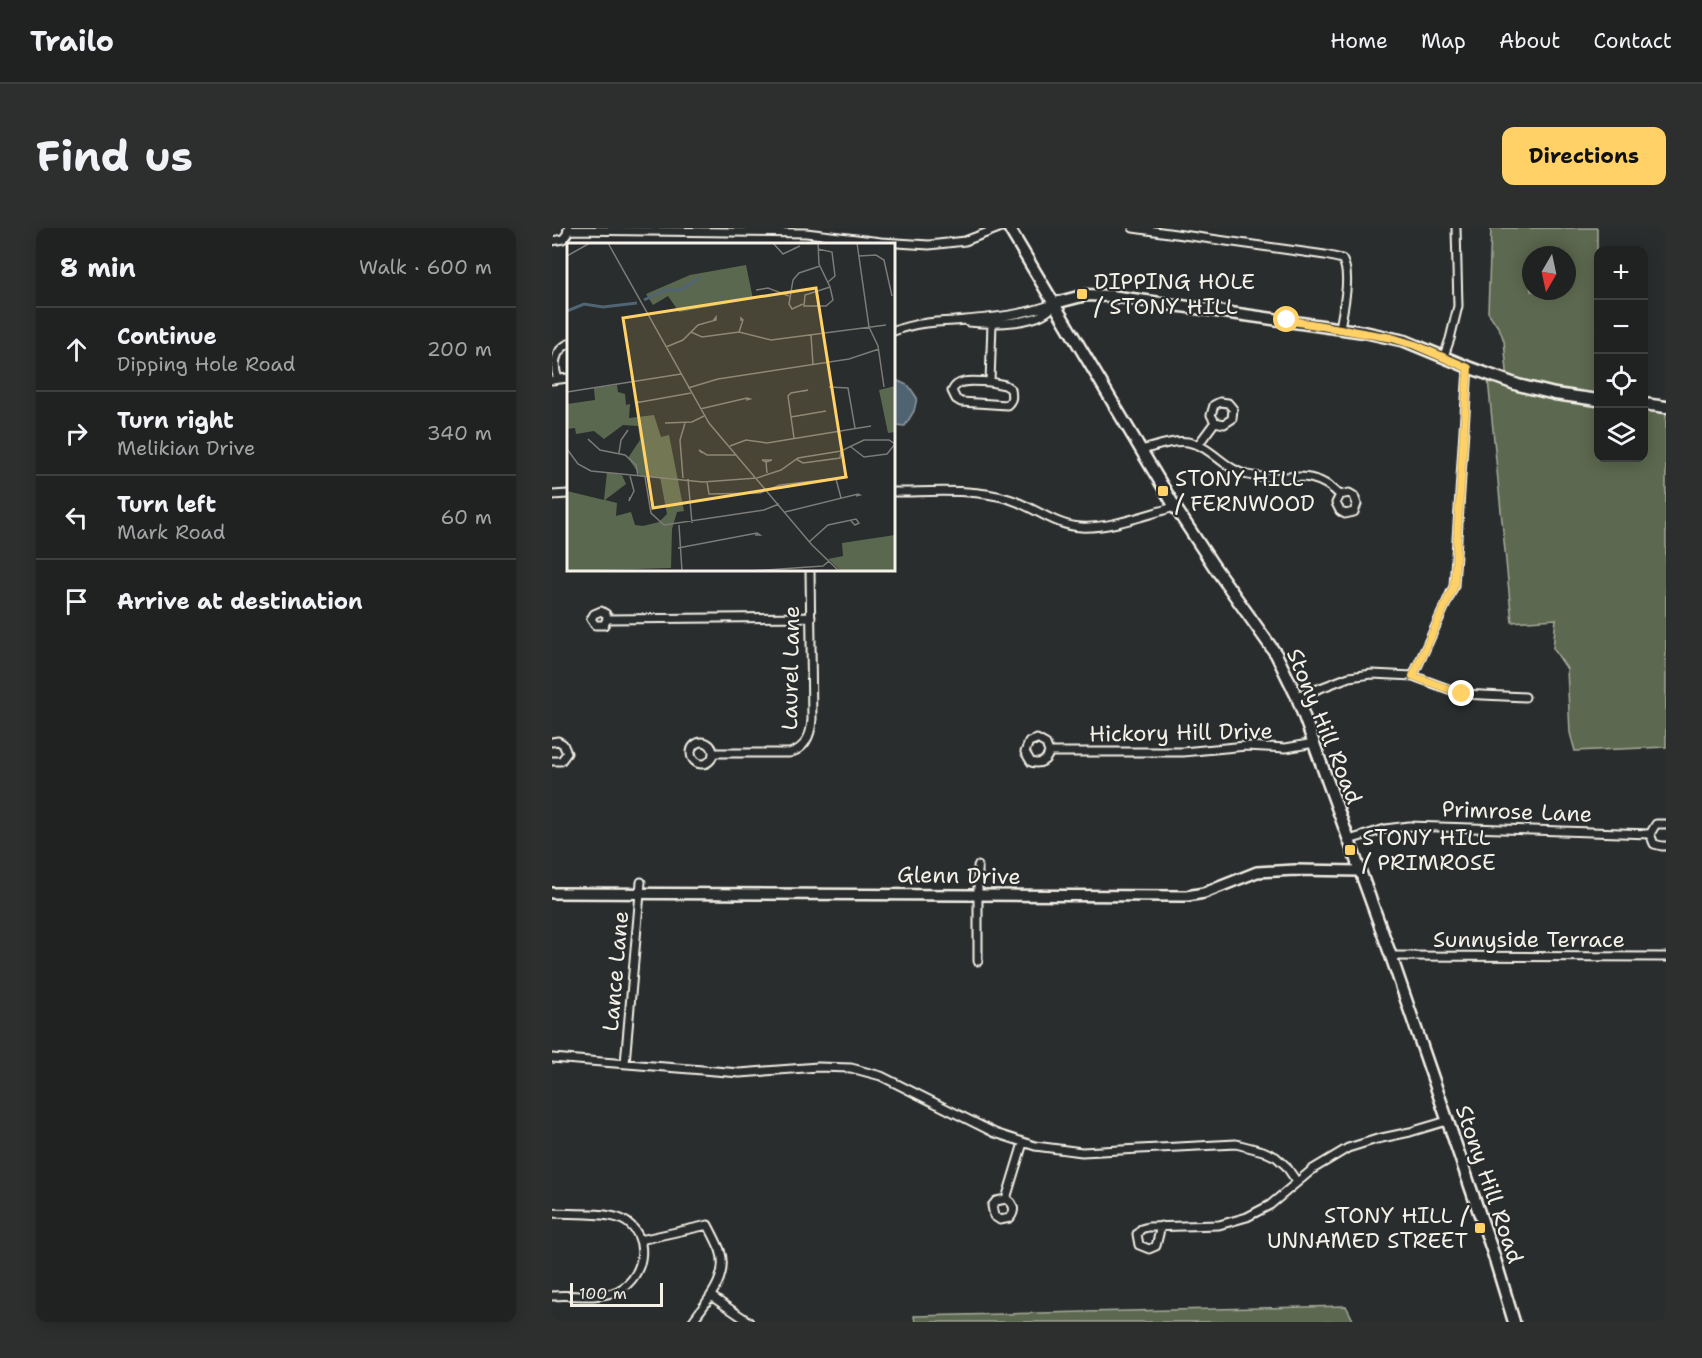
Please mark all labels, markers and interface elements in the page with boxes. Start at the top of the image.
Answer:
text: Trailo [30,22,114,60]
text: Home [1330,27,1388,55]
text: Map [1421,27,1466,55]
text: About [1499,27,1560,55]
text: Contact [1593,27,1672,55]
button: Directions [1502,127,1666,185]
text: Find us [36,128,193,184]
inset map [567,243,896,572]
north arrow [1522,246,1576,300]
map controls [1594,246,1648,462]
button: + [1594,246,1648,300]
text: 8 min [60,250,136,285]
text: Walk · 600 m [359,254,492,280]
place label: DIPPING HOLE / STONY HILL [1094,267,1255,321]
marker: DIPPING HOLE / STONY HILL [1075,287,1089,301]
button: − [1594,300,1648,354]
route start [1273,306,1299,332]
text: Continue [117,322,217,351]
icon: ahead [60,333,93,366]
text: 200 m [427,336,492,362]
text: Dipping Hole Road [117,351,295,377]
button: locate [1594,354,1648,408]
text: Turn right [117,406,234,435]
button: layers [1594,408,1648,462]
icon: right [60,417,93,450]
text: 340 m [427,420,492,446]
text: Melikian Drive [117,435,255,461]
place label: STONY HILL / FERNWOOD [1175,464,1315,518]
marker: STONY HILL / FERNWOOD [1156,484,1170,498]
text: Turn left [117,490,216,519]
icon: left [60,501,93,534]
text: 60 m [440,504,492,530]
text: Mark Road [117,519,226,545]
icon: arrive [60,585,93,618]
text: Arrive at destination [117,587,363,616]
street label: Laurel Lane [775,605,806,731]
street label: Stony Hill Road [1280,644,1369,808]
route end [1448,680,1474,706]
street label: Hickory Hill Drive [1089,716,1273,749]
street label: Primrose Lane [1441,794,1593,829]
place label: STONY HILL / PRIMROSE [1362,823,1496,877]
marker: STONY HILL / PRIMROSE [1343,843,1357,857]
street label: Glenn Drive [897,860,1021,891]
street label: Lance Lane [596,910,635,1032]
street label: Sunnyside Terrace [1433,925,1625,954]
street label: Stony Hill Road [1449,1101,1530,1267]
place label: STONY HILL / UNNAMED STREET [1267,1201,1470,1255]
marker: STONY HILL / UNNAMED STREET [1473,1221,1487,1235]
scale bar [570,1280,663,1308]
text: 100 m [579,1283,627,1304]

